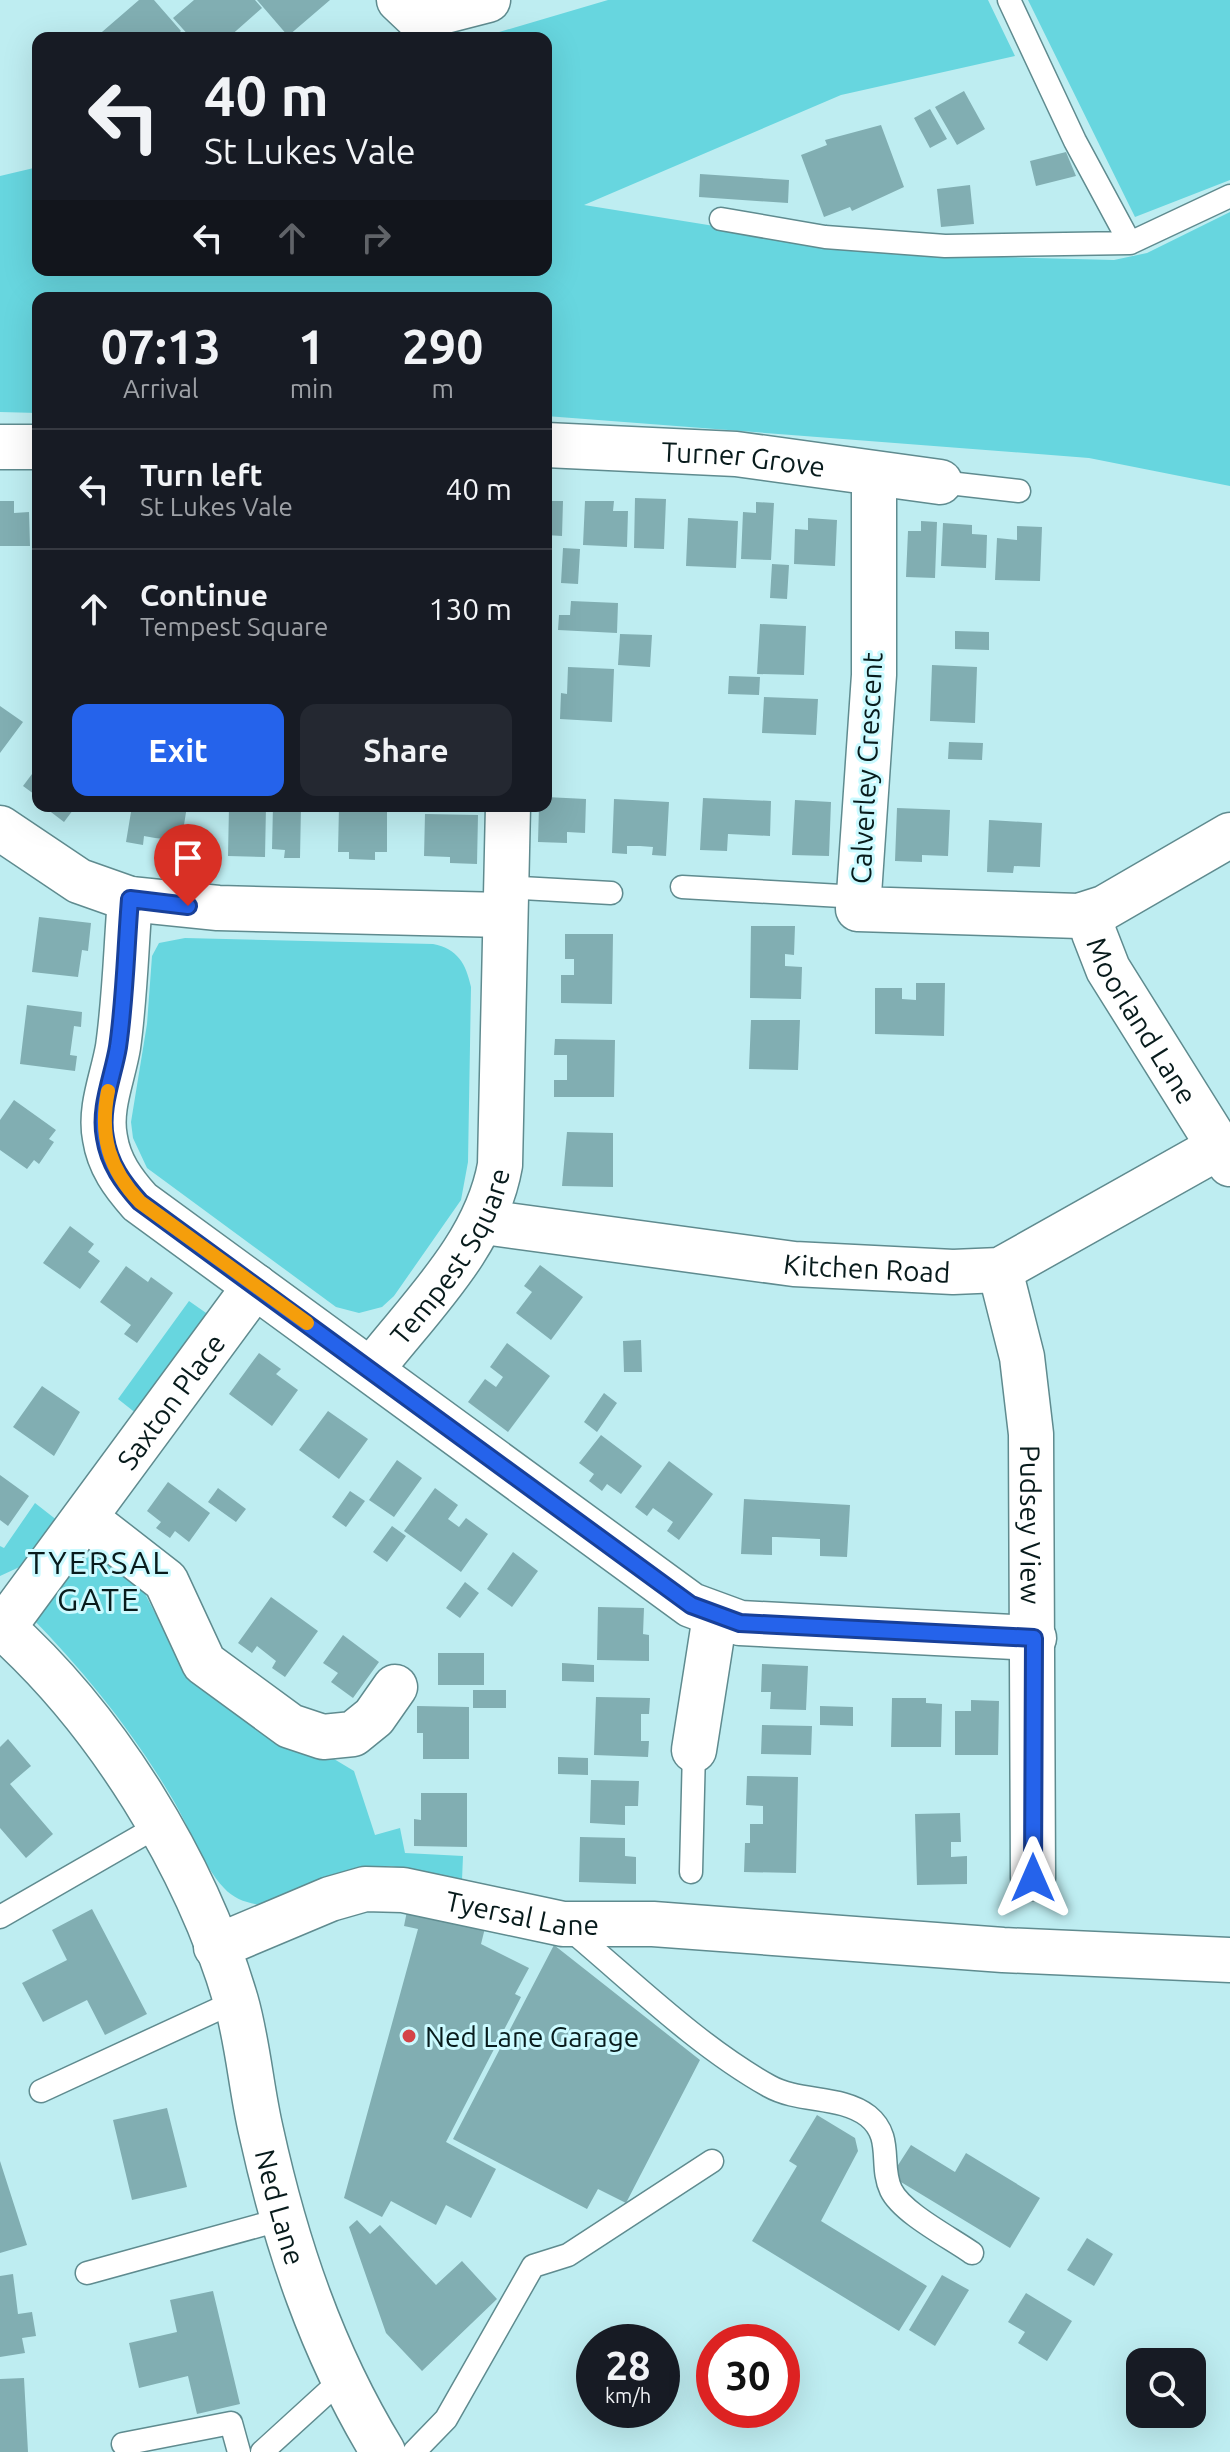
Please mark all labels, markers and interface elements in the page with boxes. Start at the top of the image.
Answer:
icon: left [72,64,176,168]
text: 40 m [204,64,329,127]
text: St Lukes Vale [204,130,416,171]
icon: left [186,216,230,260]
icon: ahead [270,216,314,260]
icon: right [354,216,398,260]
text: 07:13 [101,319,221,373]
text: 1 [298,319,325,373]
text: 290 [402,319,483,373]
text: Arrival [123,374,199,403]
text: min [290,374,333,403]
text: m [431,374,454,403]
street label: Turner Grove [661,435,827,482]
text: Turn left [140,458,262,492]
icon: left [72,467,116,511]
text: 40 m [445,472,512,506]
text: St Lukes Vale [140,492,293,521]
text: Continue [140,578,268,612]
icon: ahead [72,587,116,631]
text: 130 m [428,592,512,626]
text: Tempest Square [140,612,328,641]
street label: Calverley Crescent [844,651,888,885]
button: Exit [72,704,284,796]
button: Share [300,704,512,796]
pin [154,824,222,906]
icon: arrive [166,836,210,880]
street label: Moorland Lane [1082,933,1204,1109]
street label: Tempest Square [383,1165,515,1350]
street label: Kitchen Road [782,1247,951,1287]
street label: Saxton Place [110,1327,230,1475]
street label: Pudsey View [1016,1445,1047,1605]
district label: TYERSAL GATE [27,1544,171,1617]
position arrow [991,1836,1075,1920]
street label: Tyersal Lane [443,1884,599,1940]
place label: Ned Lane Garage [425,2021,639,2052]
marker: Ned Lane Garage [400,2027,418,2045]
street label: Ned Lane [250,2146,312,2268]
speed limit sign: 30 [696,2324,800,2428]
text: 28 [605,2343,651,2388]
map controls [1126,2348,1206,2428]
button: search [1126,2348,1206,2428]
text: km/h [605,2384,651,2407]

